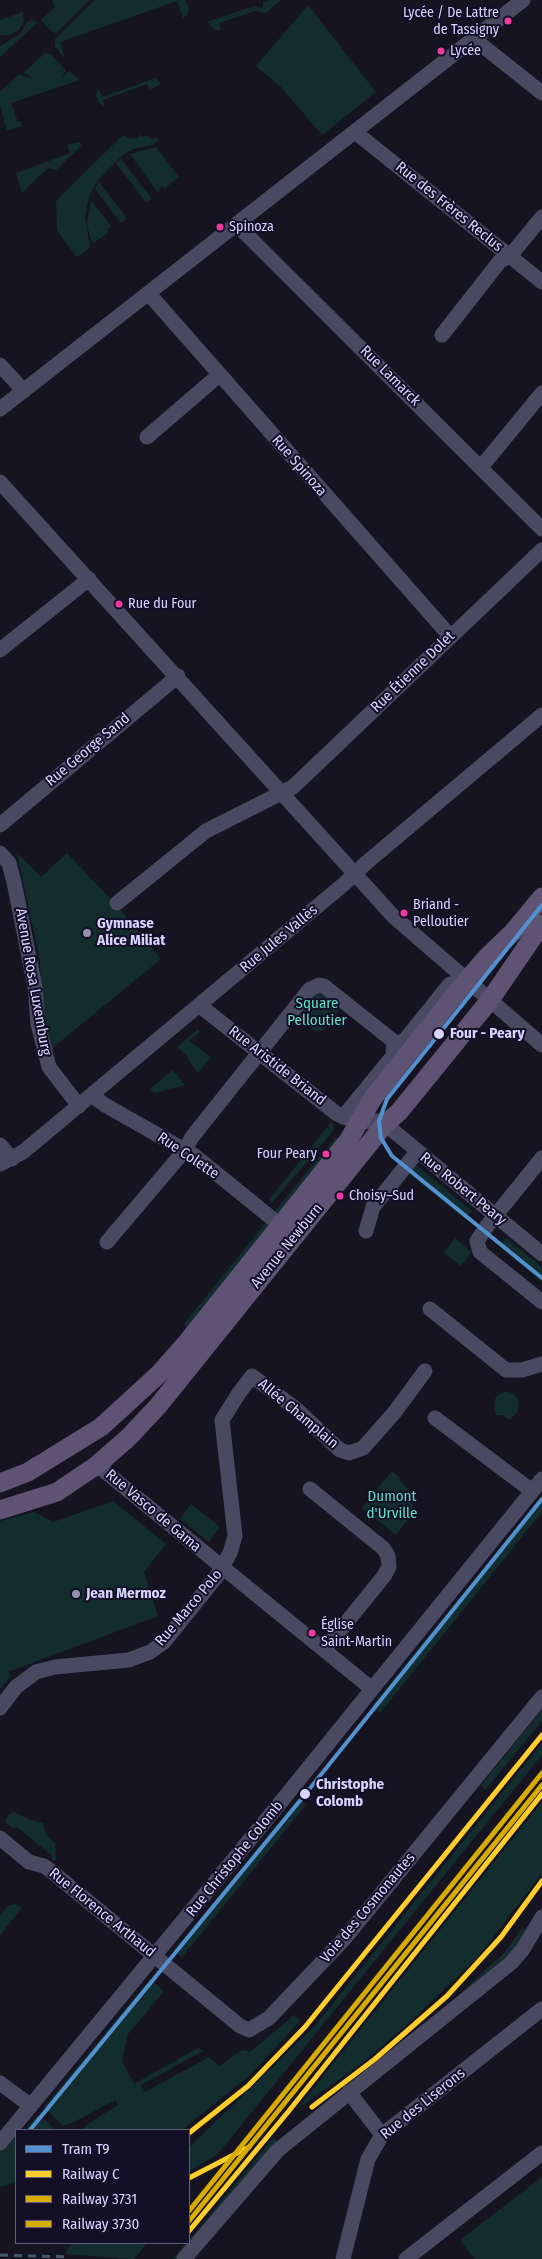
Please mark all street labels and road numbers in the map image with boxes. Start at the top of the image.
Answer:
street label: Rue des Frères Reclus [392,158,506,256]
street label: Rue Lamarck [356,342,424,410]
street label: Rue Spinoza [268,432,330,500]
street label: Rue Étienne Dolet [367,628,459,716]
street label: Rue George Sand [42,710,134,790]
street label: Rue Jules Vallès [236,901,322,977]
street label: Avenue Rosa Luxemburg [11,907,55,1057]
street label: Rue Aristide Briand [225,1022,329,1110]
street label: Rue Colette [154,1129,222,1183]
street label: Rue Robert Peary [416,1149,510,1229]
street label: Avenue Newburn [247,1200,327,1292]
street label: Allée Champlain [254,1375,342,1453]
street label: Rue Vasco de Gama [102,1466,204,1556]
street label: Rue Marco Polo [152,1566,226,1650]
street label: Rue Christophe Colomb [183,1798,287,1920]
street label: Voie des Cosmonautes [317,1849,419,1967]
street label: Rue Florence Arthaud [45,1865,159,1961]
street label: Rue des Liserons [377,2064,469,2144]

